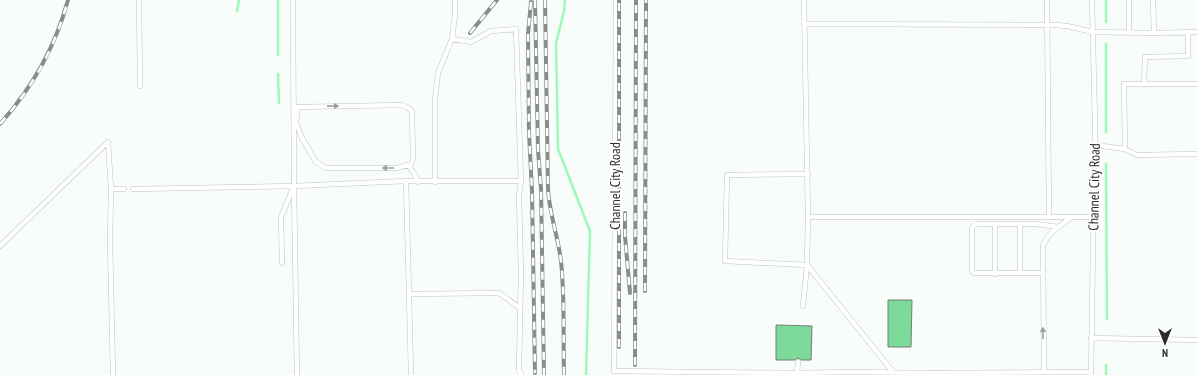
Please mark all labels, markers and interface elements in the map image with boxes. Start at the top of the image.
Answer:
one-way arrow [327,103,340,109]
street label: Channel City Road [606,142,624,230]
street label: Channel City Road [1084,143,1104,231]
one-way arrow [381,165,394,171]
north arrow [1145,323,1185,363]
one-way arrow [1040,326,1046,339]
text: N [1162,346,1168,360]

